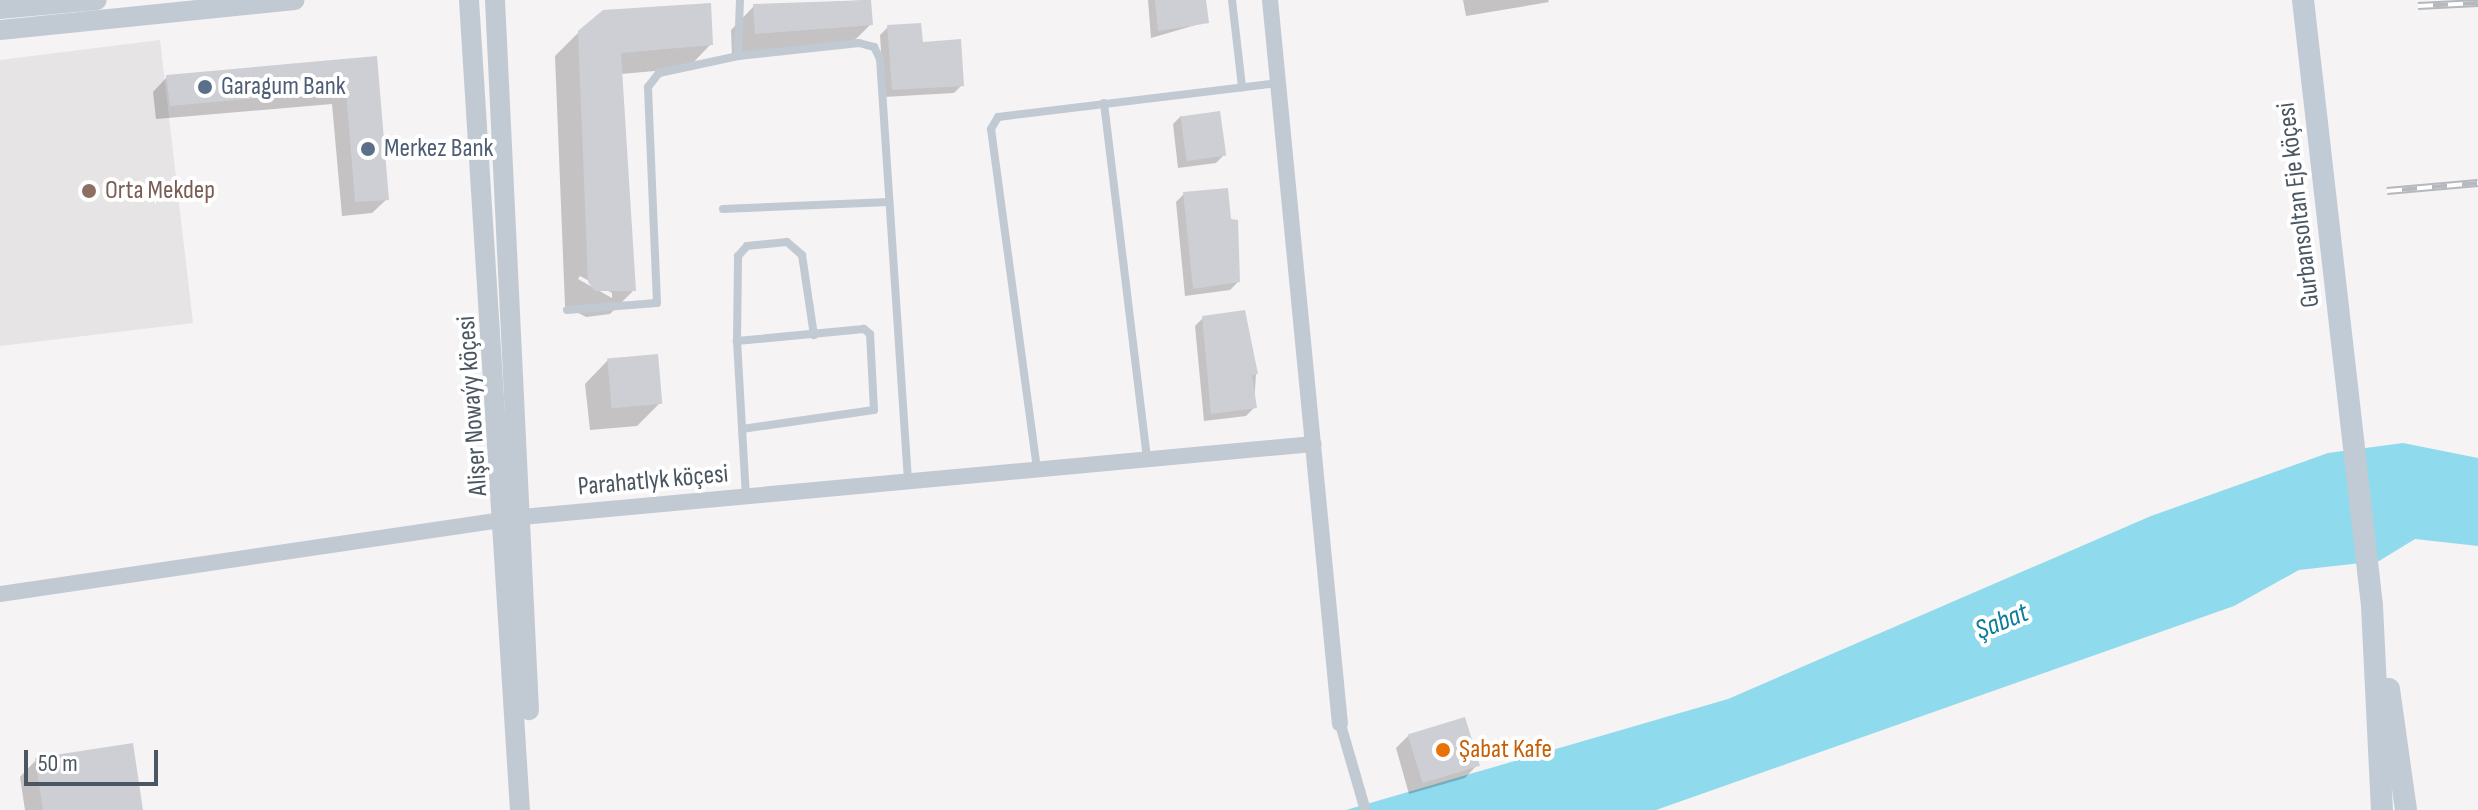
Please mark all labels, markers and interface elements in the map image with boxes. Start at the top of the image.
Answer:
place label: Garagum Bank [221,71,346,103]
marker: Garagum Bank [196,78,214,96]
street label: Gurbansoltan Eje köçesi [2271,101,2327,309]
place label: Merkez Bank [384,133,494,165]
marker: Merkez Bank [359,140,377,158]
place label: Orta Mekdep [105,175,215,207]
marker: Orta Mekdep [80,182,98,200]
street label: Alişer Nowaýy köçesi [451,315,495,497]
street label: Parahatlyk köçesi [576,459,730,503]
water label: Şabat [1971,596,2033,648]
scale bar [28,734,162,784]
place label: Şabat Kafe [1459,734,1552,766]
marker: Şabat Kafe [1434,741,1452,759]
text: 50 m [38,749,78,778]

